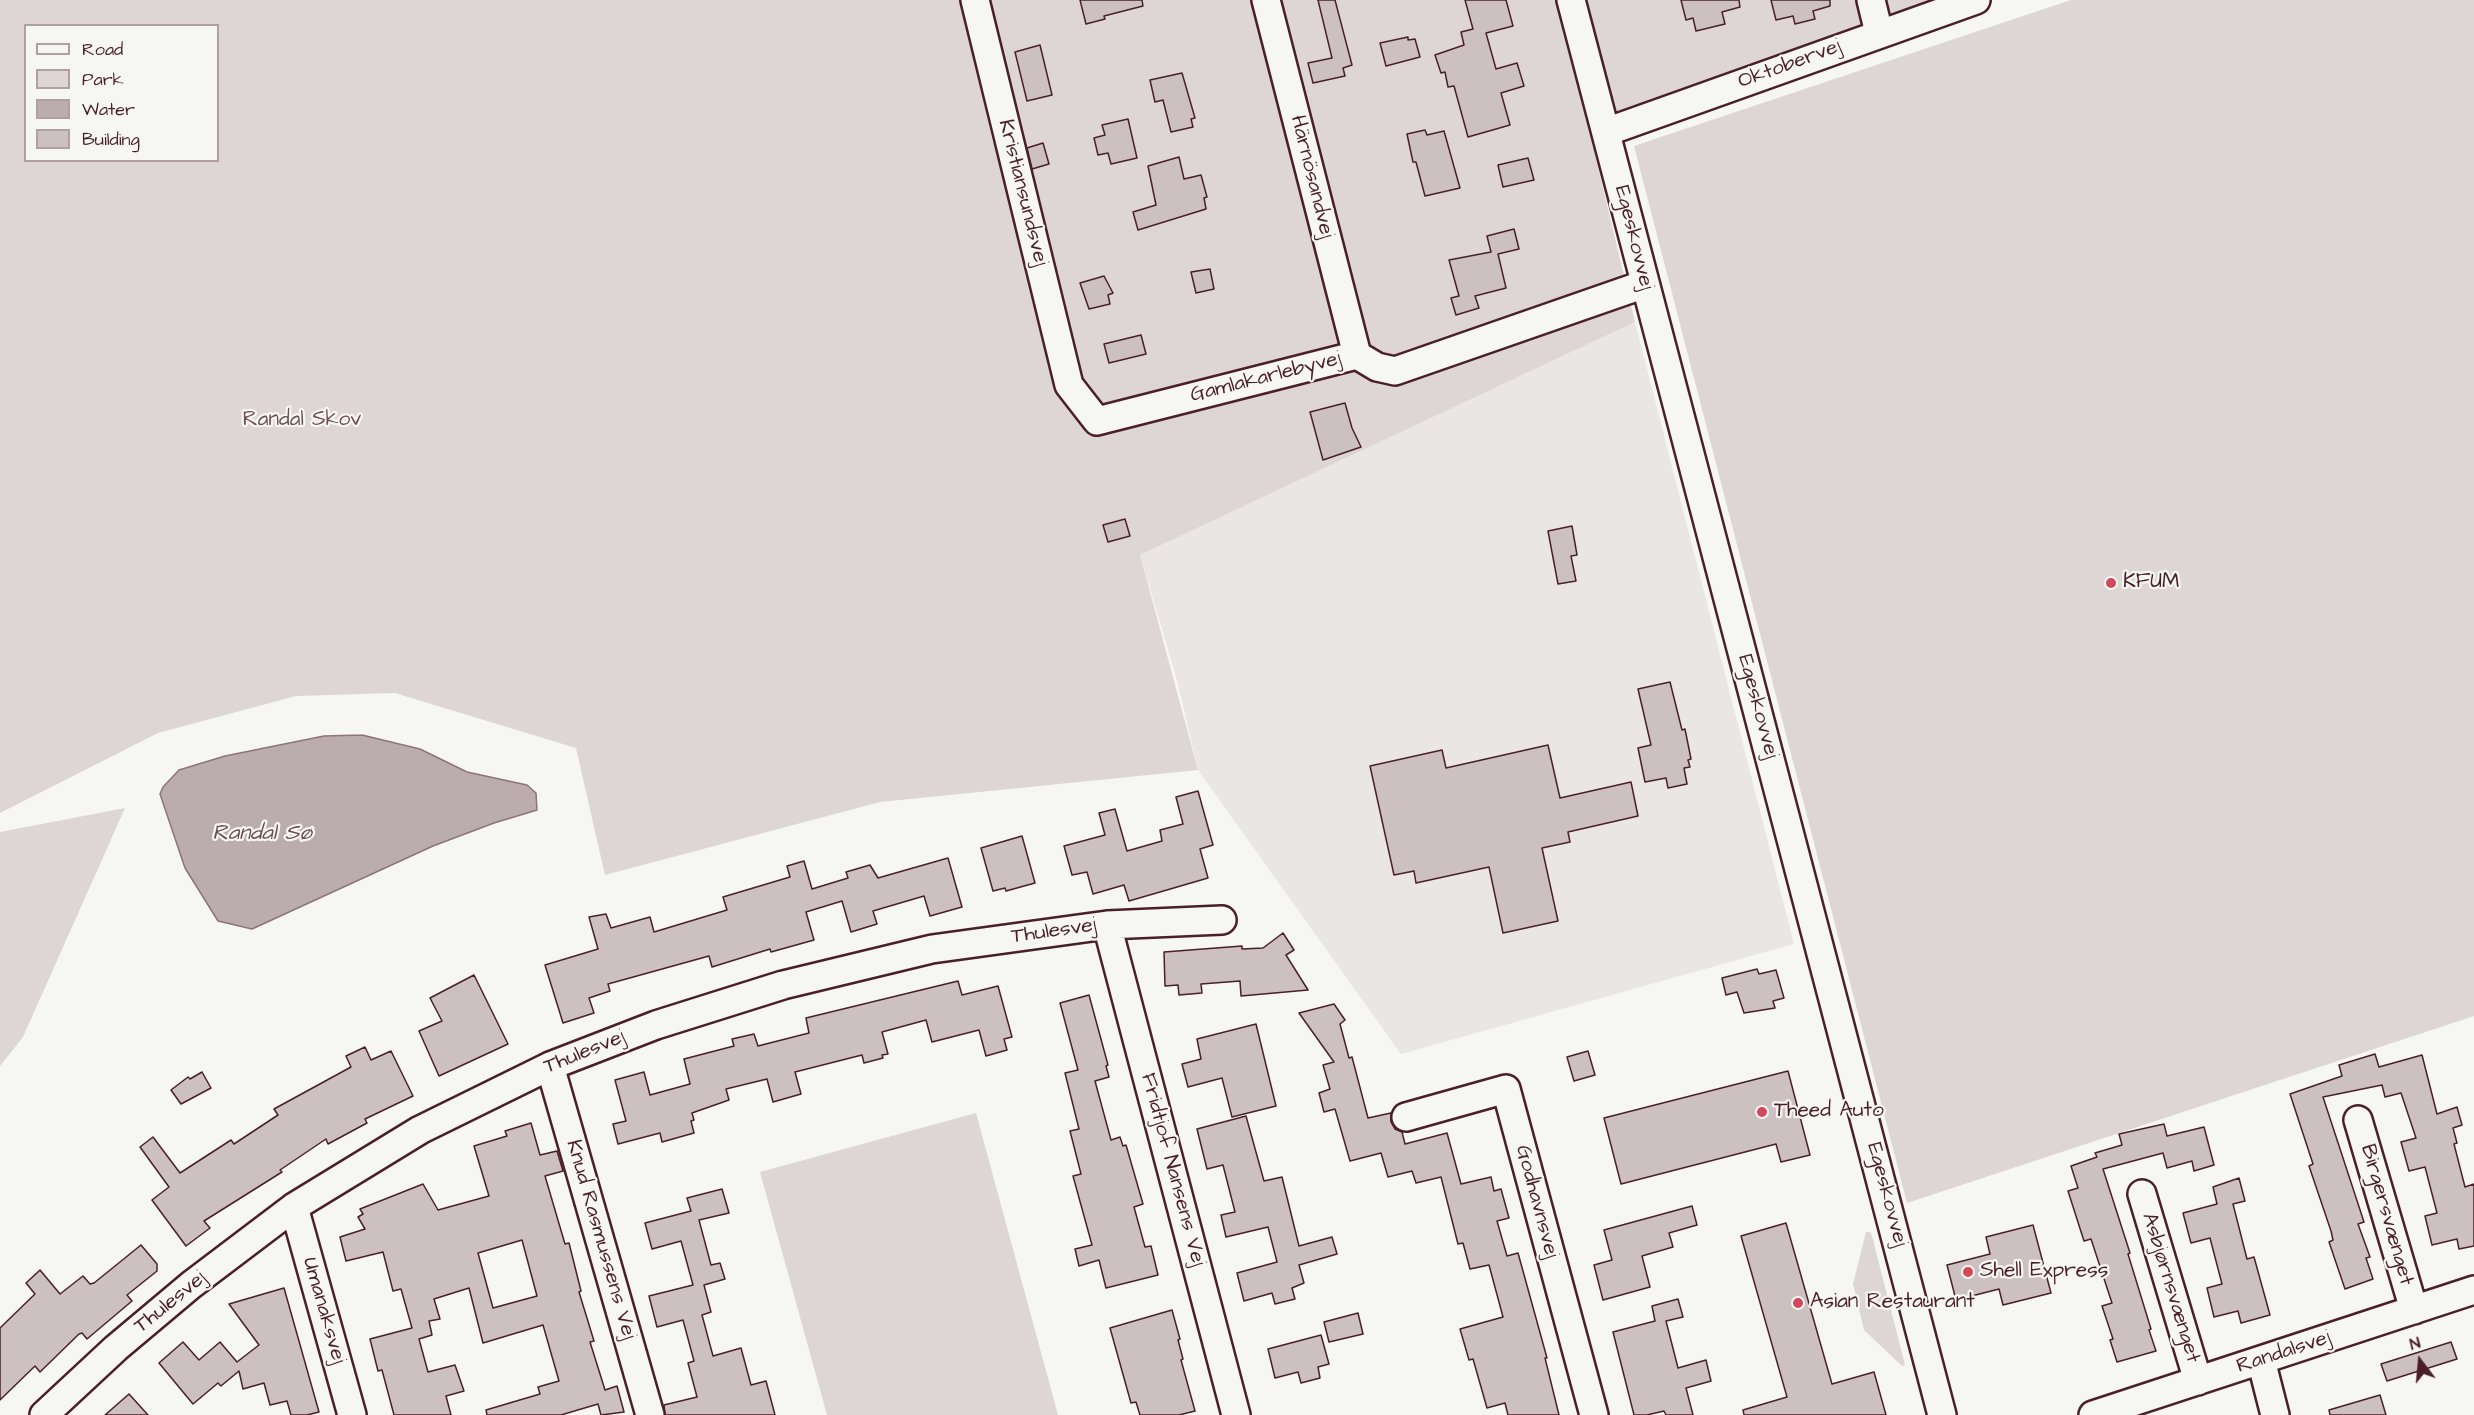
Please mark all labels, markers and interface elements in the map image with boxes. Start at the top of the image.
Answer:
legend [24,24,219,162]
street label: Oktobervej [1735,35,1845,95]
text: Road [82,37,123,62]
text: Park [82,67,124,92]
text: Water [82,97,135,122]
street label: Härnösandvej [1284,113,1338,241]
street label: Kristiansundsvej [992,117,1052,269]
text: Building [82,127,140,152]
street label: Egeskovvej [1608,183,1658,293]
street label: Gamlakarlebyvej [1188,347,1344,409]
park label: Randal Skov [243,408,361,434]
place label: KFUM [2123,570,2179,596]
marker: KFUM [2104,576,2118,590]
street label: Egeskovvej [1731,652,1783,762]
water label: Randal Sø [212,821,312,847]
street label: Thulesvej [1010,914,1098,950]
street label: Thulesvej [541,1025,629,1081]
street label: Fridtjof Nansens Vej [1134,1071,1210,1269]
place label: Theed Auto [1774,1099,1884,1125]
marker: Theed Auto [1755,1105,1769,1119]
street label: Knud Rasmussens Vej [559,1137,641,1343]
street label: Egeskovvej [1860,1140,1912,1250]
street label: Birgersvænget [2354,1142,2418,1288]
street label: Godhavnsvej [1509,1143,1563,1261]
street label: Asbjørnsvænget [2135,1210,2205,1366]
street label: Umanaksvej [296,1255,350,1367]
place label: Shell Express [1980,1259,2108,1285]
marker: Shell Express [1961,1265,1975,1279]
street label: Thulesvej [130,1266,212,1340]
place label: Asian Restaurant [1810,1290,1975,1316]
marker: Asian Restaurant [1791,1296,1805,1310]
street label: Randalsvej [2234,1326,2334,1380]
north arrow [2390,1331,2450,1391]
text: N [2407,1332,2423,1356]

